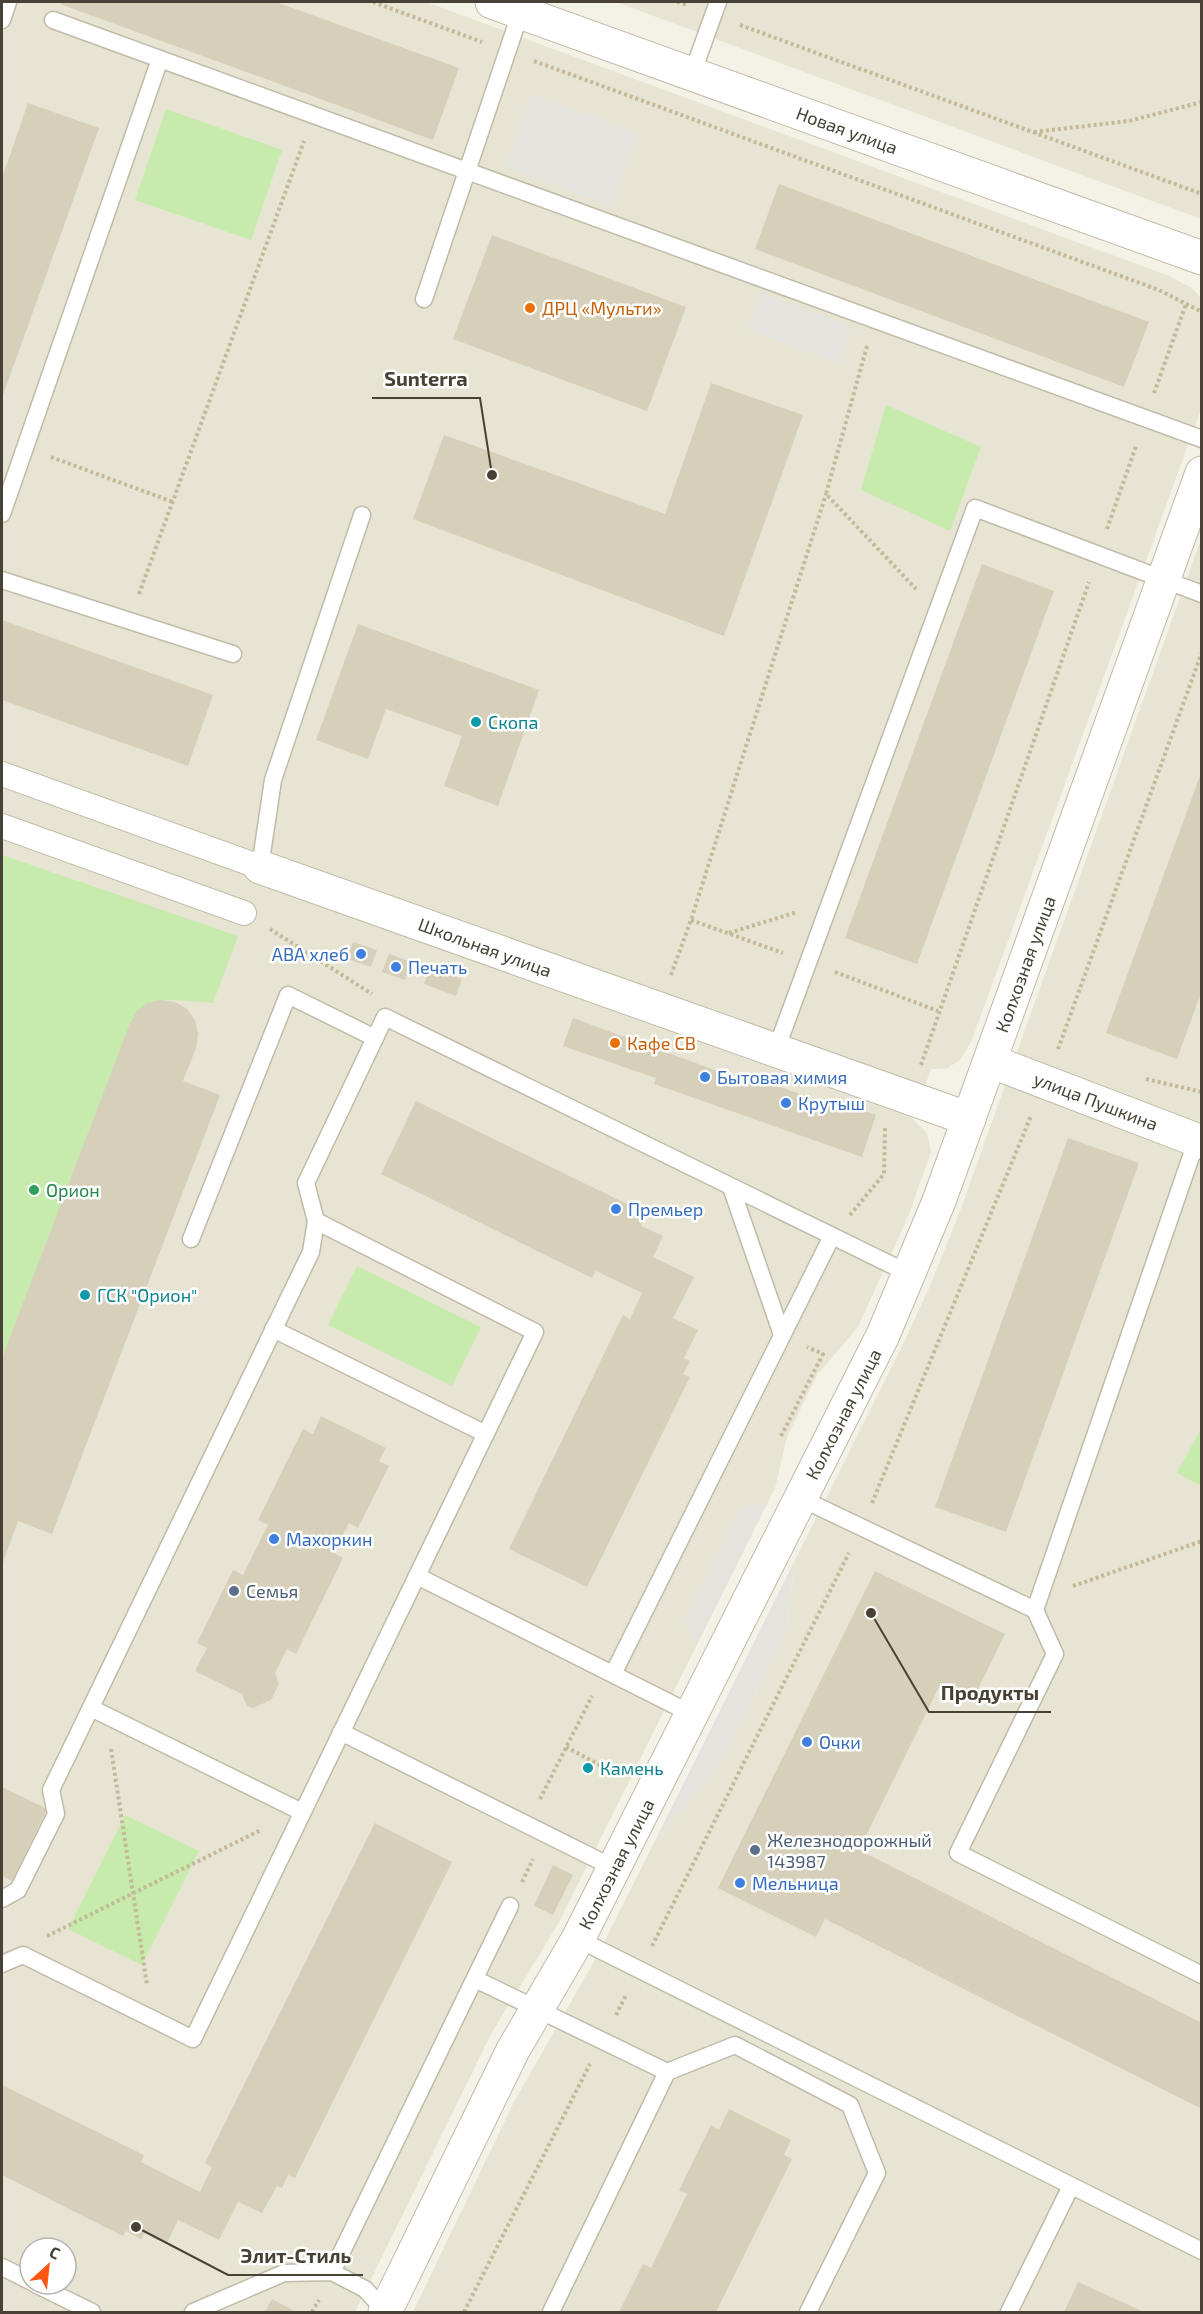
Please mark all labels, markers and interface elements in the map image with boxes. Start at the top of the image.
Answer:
street label: Новая улица [793,101,901,159]
place label: ДРЦ «Мульти» [542,297,661,319]
marker: ДРЦ «Мульти» [523,301,537,315]
callout: Sunterra [372,360,480,398]
text: Sunterra [384,366,468,390]
place label: Скопа [488,711,538,733]
marker: Скопа [469,715,483,729]
street label: Колхозная улица [990,893,1060,1035]
street label: Школьная улица [415,913,555,981]
place label: АВА хлеб [272,943,349,965]
marker: АВА хлеб [354,947,368,961]
place label: Печать [408,956,467,978]
marker: Печать [389,960,403,974]
place label: Кафе СВ [627,1032,696,1054]
marker: Кафе СВ [608,1036,622,1050]
place label: Бытовая химия [717,1066,847,1088]
street label: улица Пушкина [1031,1067,1161,1135]
marker: Бытовая химия [698,1070,712,1084]
place label: Крутыш [798,1092,865,1114]
marker: Крутыш [779,1096,793,1110]
place label: Орион [46,1179,100,1201]
marker: Орион [27,1183,41,1197]
place label: Премьер [628,1198,703,1220]
marker: Премьер [609,1202,623,1216]
place label: ГСК "Орион" [97,1284,197,1306]
marker: ГСК "Орион" [78,1288,92,1302]
street label: Колхозная улица [801,1345,885,1483]
place label: Махоркин [286,1528,373,1550]
marker: Махоркин [267,1532,281,1546]
place label: Семья [246,1580,298,1602]
marker: Семья [227,1584,241,1598]
callout: Продукты [929,1674,1051,1712]
text: Продукты [941,1680,1039,1704]
place label: Очки [819,1731,861,1753]
marker: Очки [800,1735,814,1749]
place label: Камень [600,1757,664,1779]
marker: Камень [581,1761,595,1775]
street label: Колхозная улица [574,1795,658,1933]
place label: Железнодорожный 143987 [767,1829,932,1872]
marker: Железнодорожный 143987 [748,1843,762,1857]
place label: Мельница [752,1872,839,1894]
marker: Мельница [733,1876,747,1890]
north arrow [18,2236,78,2296]
callout: Элит-Cтиль [228,2237,363,2275]
text: С [47,2242,64,2263]
text: Элит-Cтиль [241,2243,352,2267]

